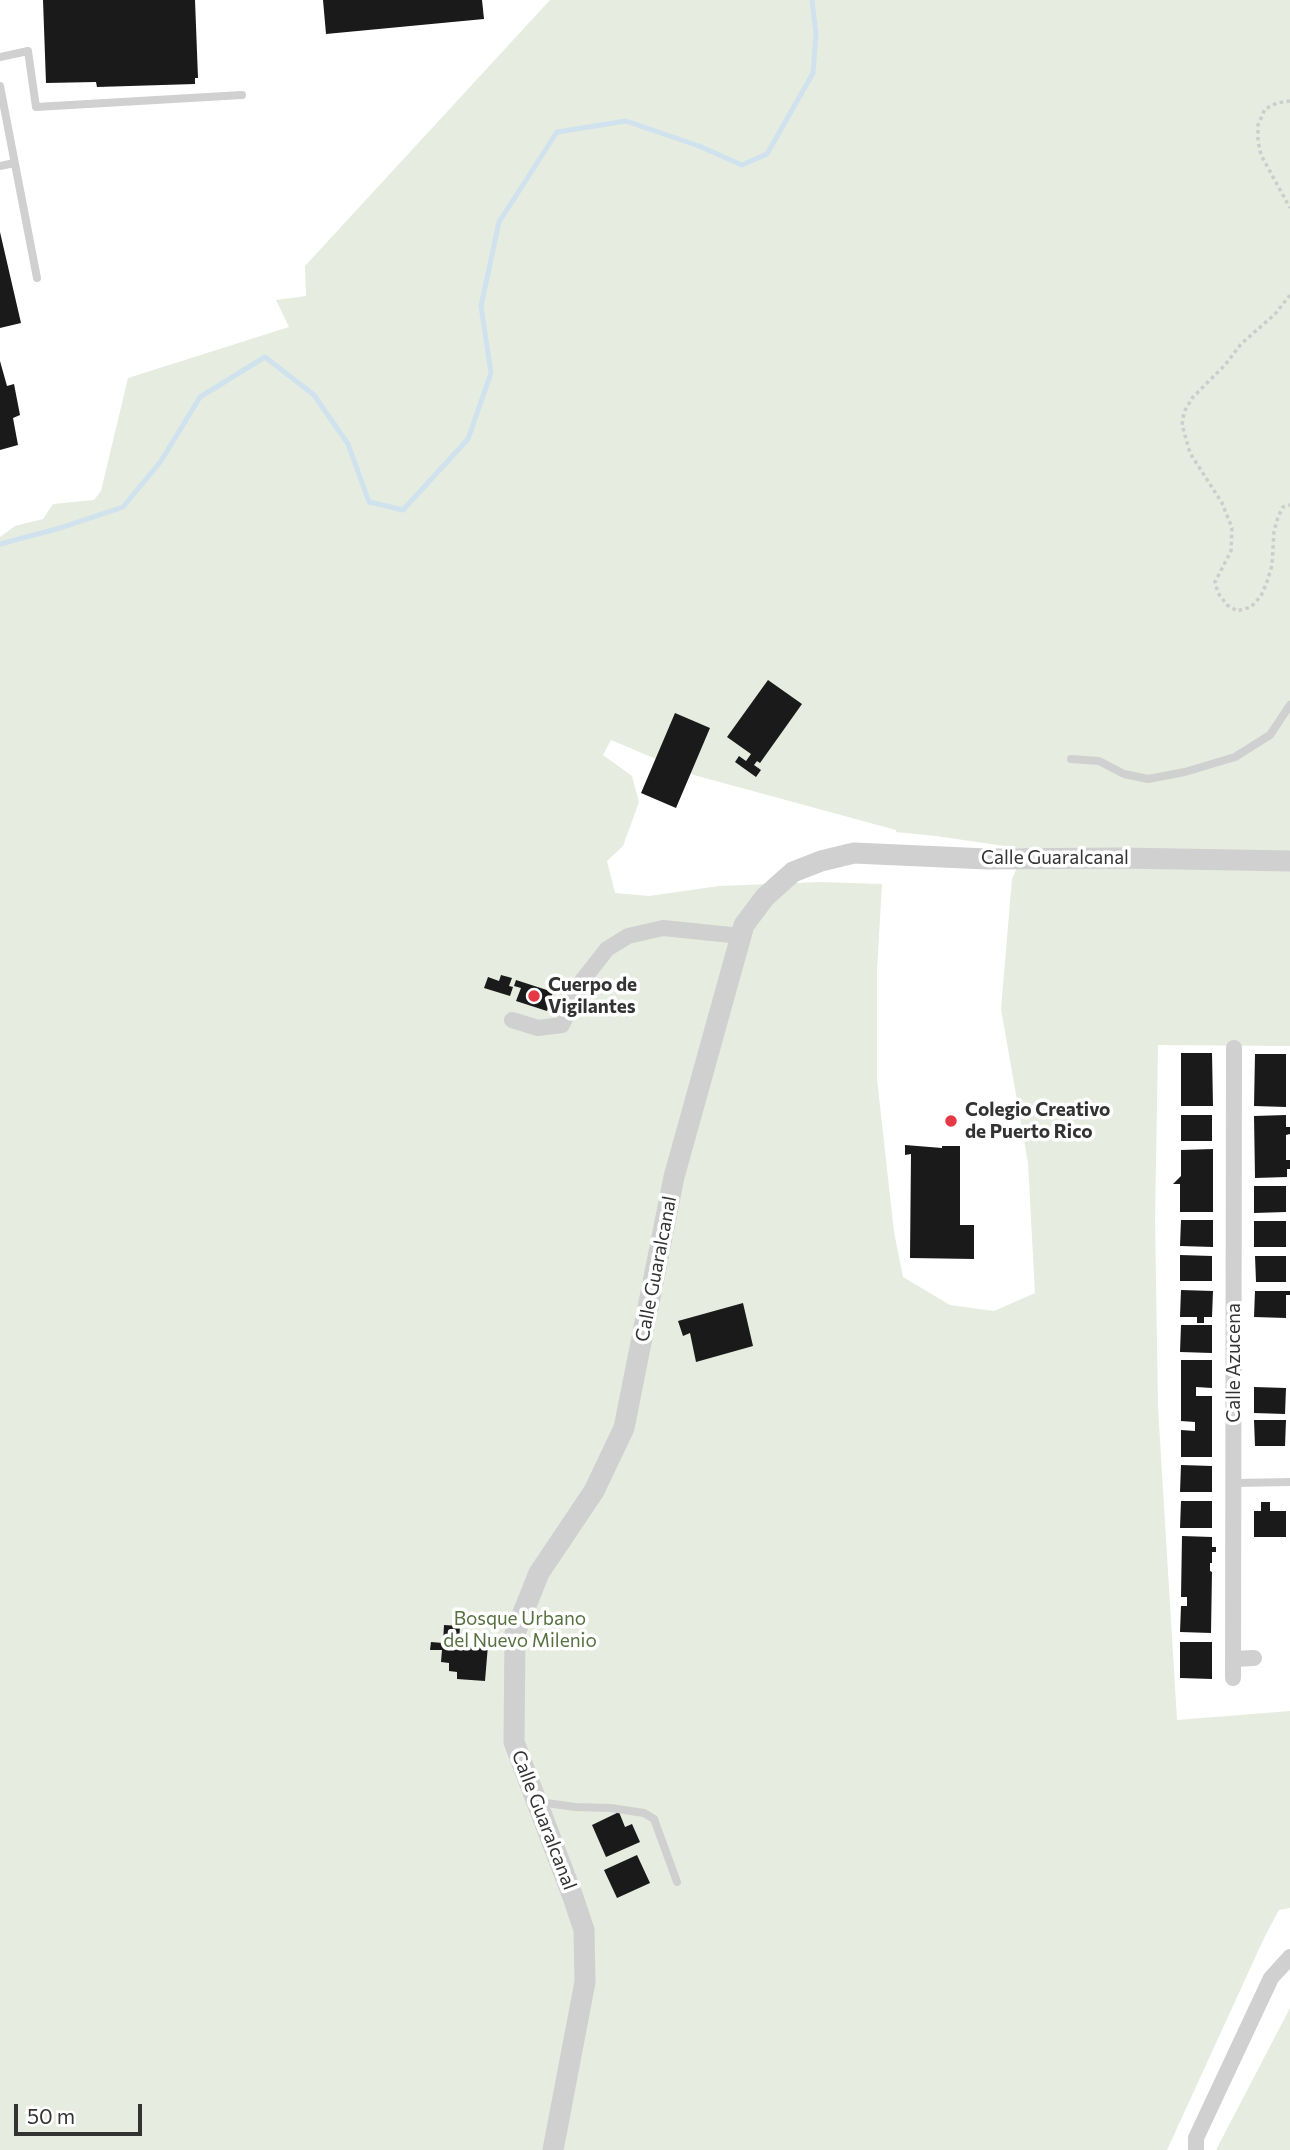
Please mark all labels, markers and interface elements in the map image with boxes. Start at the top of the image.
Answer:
street label: Calle Guaralcanal [981,847,1129,869]
place label: Cuerpo de Vigilantes [548,974,637,1018]
marker: Cuerpo de Vigilantes [526,988,542,1004]
place label: Colegio Creativo de Puerto Rico [965,1099,1110,1143]
marker: Colegio Creativo de Puerto Rico [943,1113,959,1129]
street label: Calle Guaralcanal [631,1194,681,1344]
street label: Calle Azucena [1223,1303,1245,1423]
park label: Bosque Urbano del Nuevo Milenio [443,1608,597,1652]
street label: Calle Guaralcanal [507,1747,581,1893]
scale bar [18,2090,145,2134]
text: 50 m [27,2103,75,2128]

